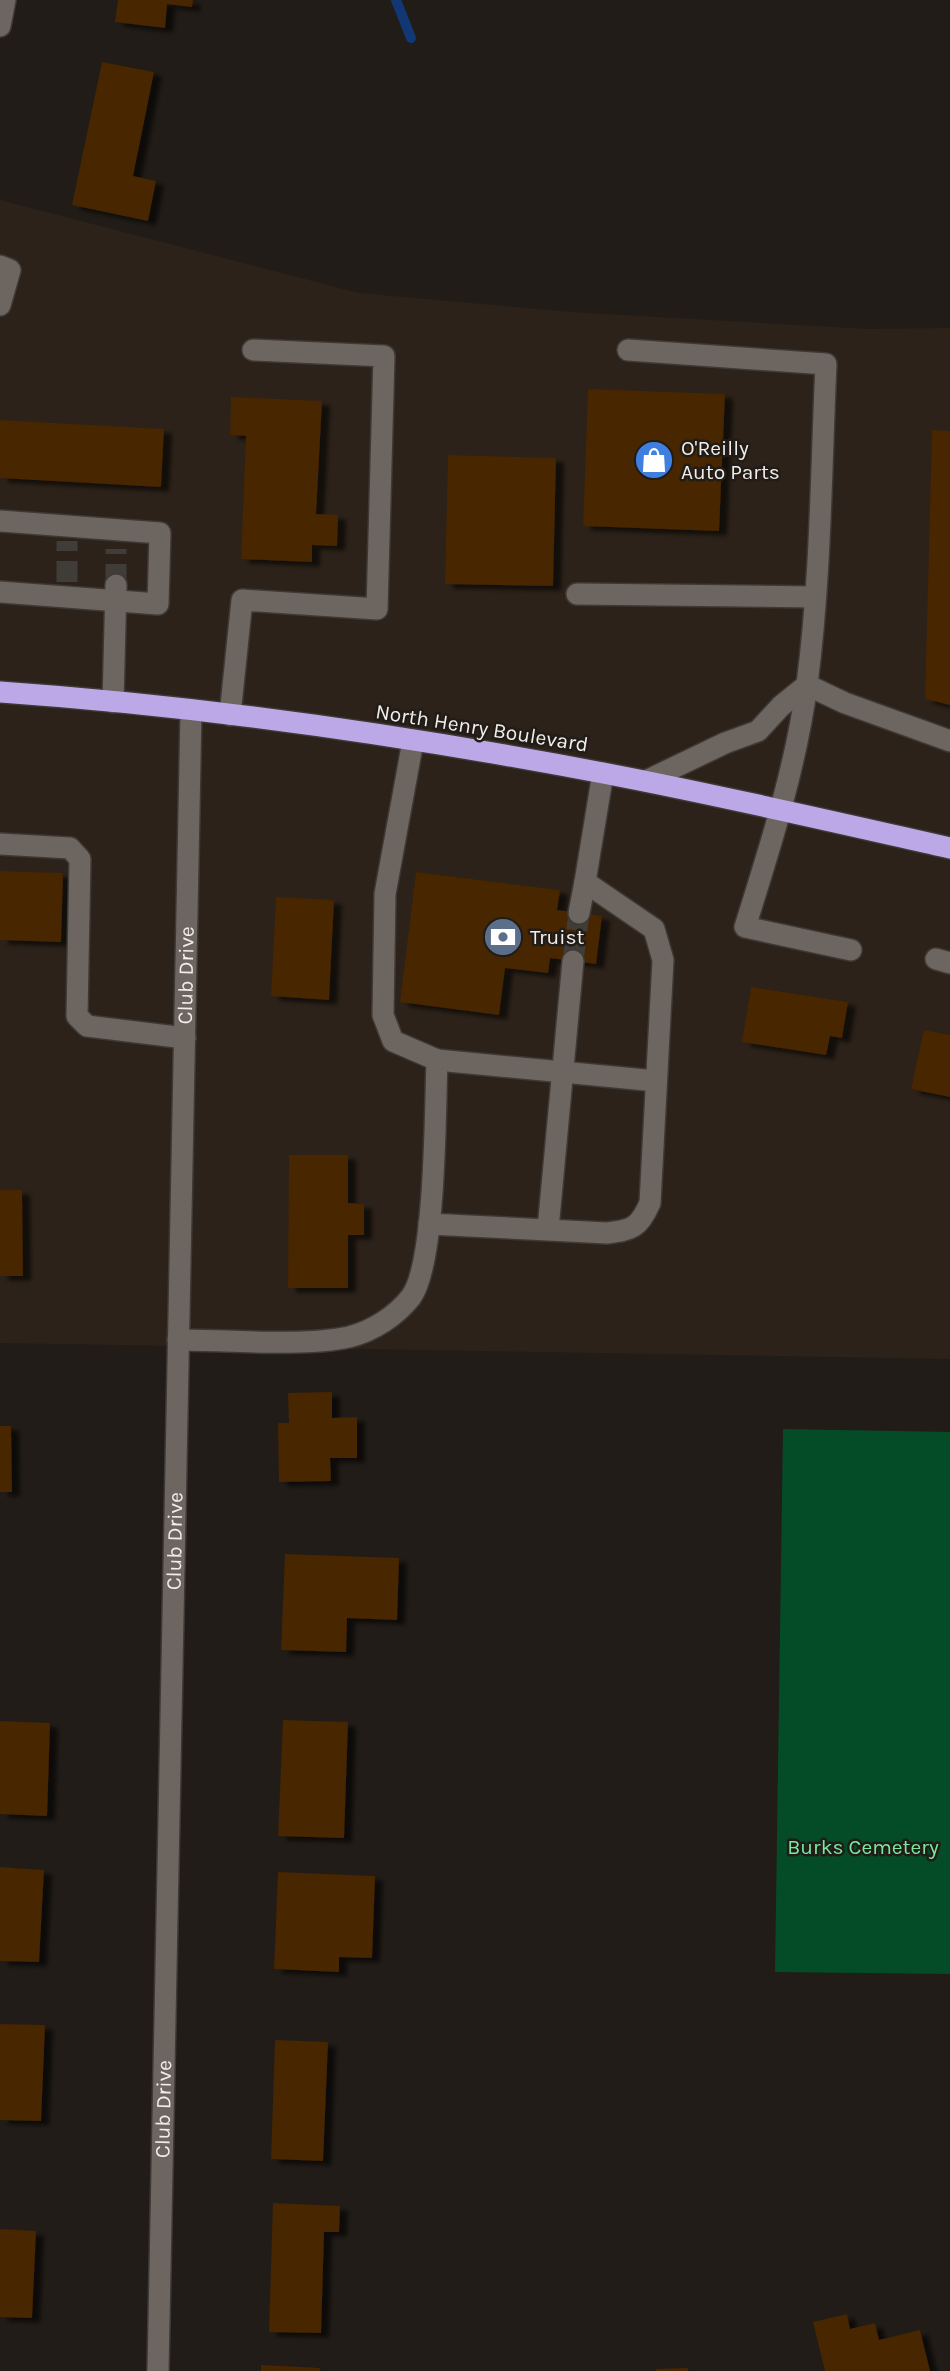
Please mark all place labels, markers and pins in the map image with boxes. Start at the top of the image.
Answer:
place label: O'Reilly Auto Parts [681,436,780,484]
shop icon: O'Reilly Auto Parts [633,439,675,481]
bank icon: Truist [482,916,524,958]
place label: Truist [530,925,585,949]

